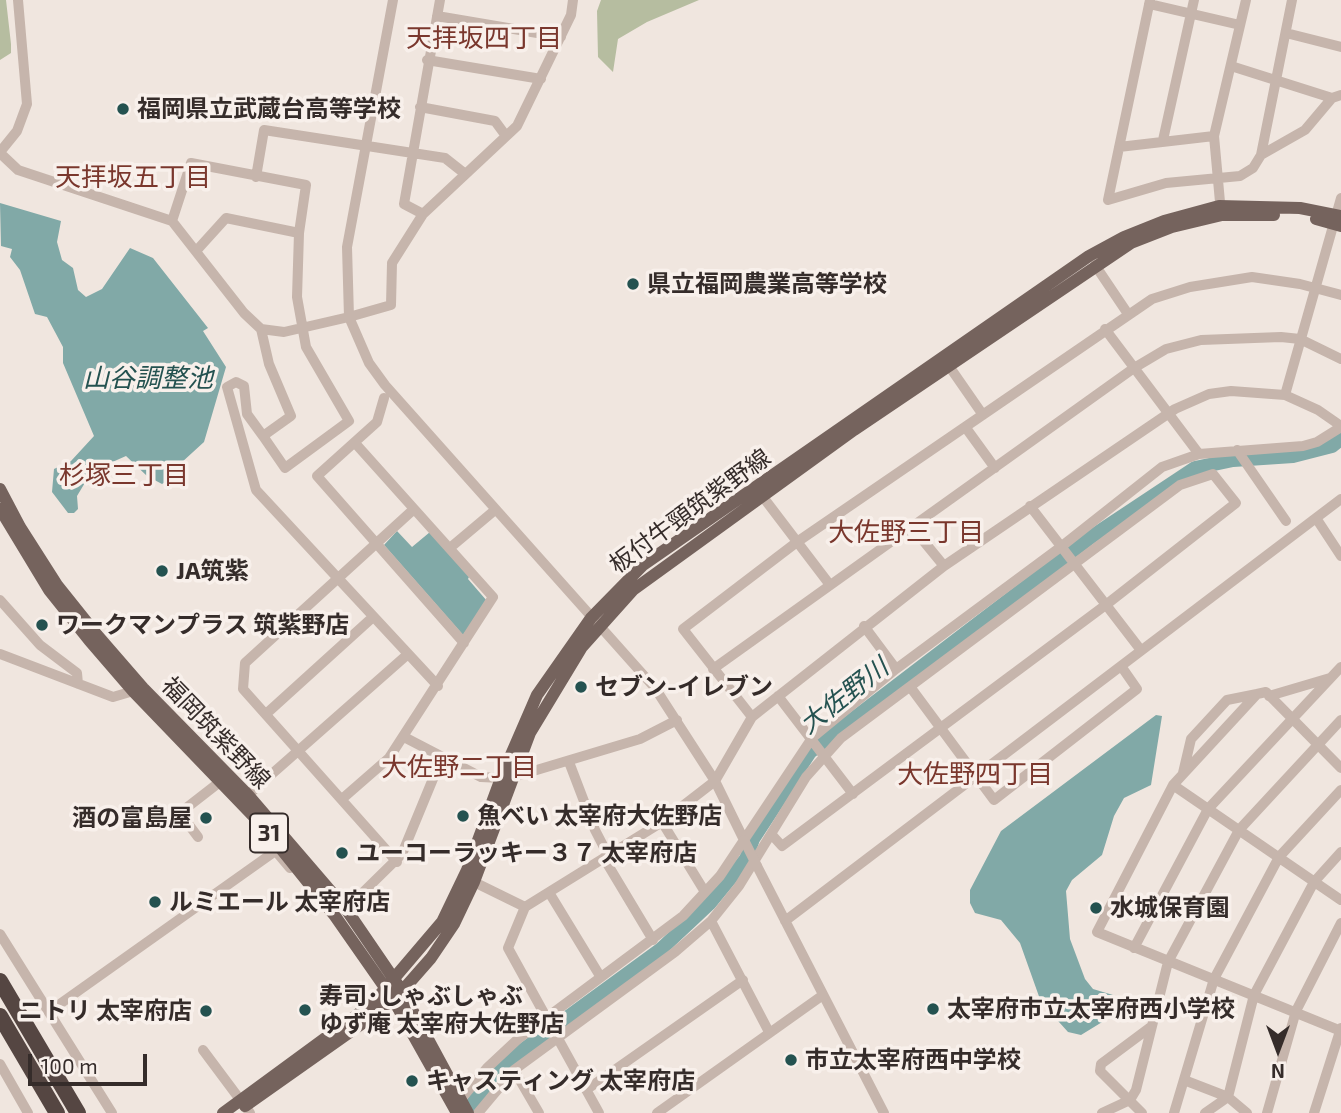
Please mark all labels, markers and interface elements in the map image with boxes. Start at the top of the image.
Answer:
district label: 天拝坂四丁目 [406,22,562,54]
place label: 福岡県立武蔵台高等学校 [137,95,401,123]
marker: 福岡県立武蔵台高等学校 [115,101,131,117]
district label: 天拝坂五丁目 [55,161,211,193]
place label: 県立福岡農業高等学校 [647,270,887,298]
marker: 県立福岡農業高等学校 [625,276,641,292]
water label: 山谷調整池 [83,362,213,394]
street label: 板付牛頸筑紫野線 [604,443,776,579]
district label: 杉塚三丁目 [59,459,189,491]
district label: 大佐野三丁目 [828,516,984,548]
place label: JA筑紫 [176,557,249,585]
marker: JA筑紫 [154,563,170,579]
place label: ワークマンプラス 筑紫野店 [56,611,349,639]
marker: ワークマンプラス 筑紫野店 [34,617,50,633]
water label: 大佐野川 [793,652,895,740]
street label: 福岡筑紫野線 [156,671,276,795]
place label: セブン-イレブン [595,673,773,701]
marker: セブン-イレブン [573,679,589,695]
district label: 大佐野二丁目 [381,751,537,783]
district label: 大佐野四丁目 [897,758,1053,790]
place label: 魚べい 太宰府大佐野店 [477,802,722,830]
place label: 酒の富島屋 [72,804,192,832]
marker: 魚べい 太宰府大佐野店 [455,808,471,824]
marker: 酒の富島屋 [198,810,214,826]
road number: 31 [250,814,288,852]
place label: ユーコーラッキー３７ 太宰府店 [356,839,697,867]
marker: ユーコーラッキー３７ 太宰府店 [334,845,350,861]
place label: ルミエール 太宰府店 [169,888,390,916]
marker: ルミエール 太宰府店 [147,894,163,910]
place label: 水城保育園 [1110,894,1230,922]
marker: 水城保育園 [1088,900,1104,916]
place label: 寿司･しゃぶしゃぶ ゆず庵 太宰府大佐野店 [319,982,564,1038]
place label: 太宰府市立太宰府西小学校 [947,995,1235,1023]
place label: ニトリ 太宰府店 [19,997,192,1025]
marker: 太宰府市立太宰府西小学校 [925,1001,941,1017]
marker: 寿司･しゃぶしゃぶ ゆず庵 太宰府大佐野店 [297,1002,313,1018]
marker: ニトリ 太宰府店 [198,1003,214,1019]
north arrow [1243,1015,1313,1085]
scale bar [32,1040,150,1084]
place label: 市立太宰府西中学校 [805,1046,1021,1074]
marker: 市立太宰府西中学校 [783,1052,799,1068]
text: 100 m [41,1053,98,1078]
text: N [1271,1060,1285,1083]
place label: キャスティング 太宰府店 [426,1067,695,1095]
marker: キャスティング 太宰府店 [404,1073,420,1089]

